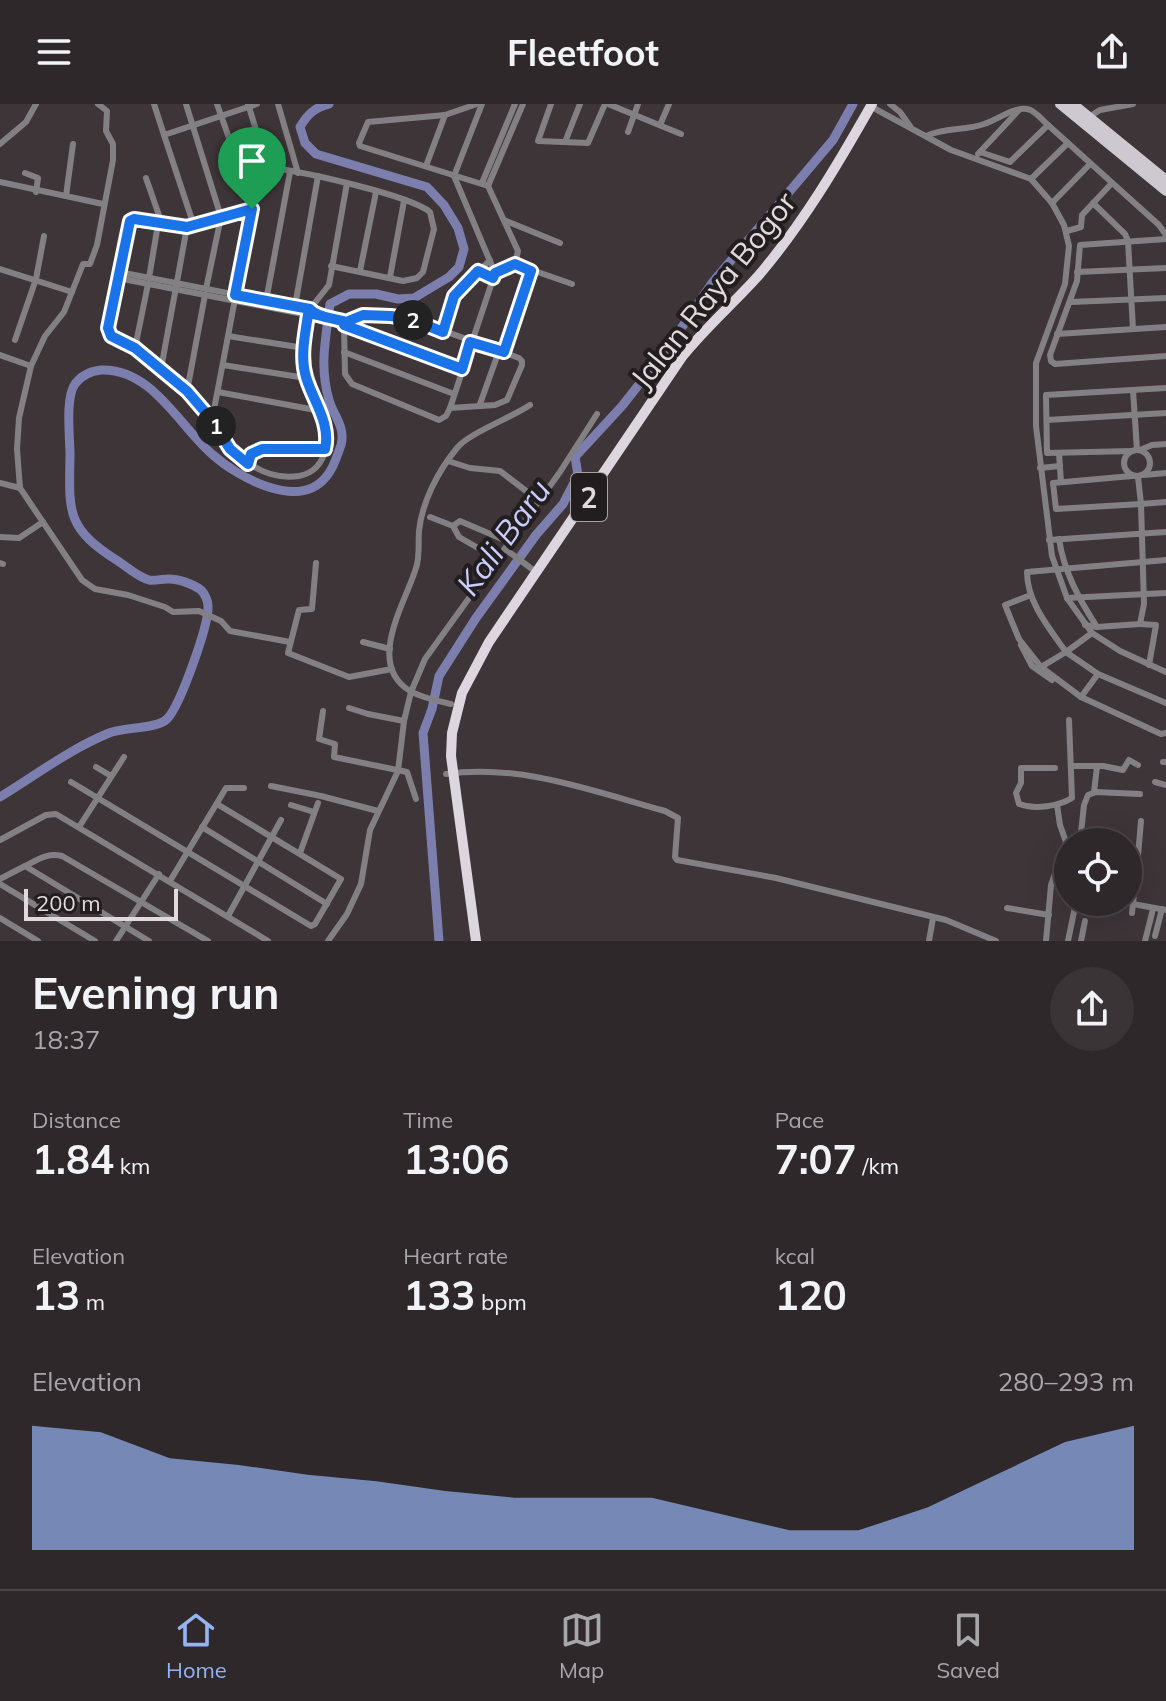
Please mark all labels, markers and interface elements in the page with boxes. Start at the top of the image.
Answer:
icon: menu [32,30,76,74]
text: Fleetfoot [507,30,659,75]
icon: share [1090,30,1134,74]
pin [218,127,286,209]
icon: arrive [230,139,274,183]
street label: Jalan Raya Bogor [622,184,804,396]
pin: 2 [393,300,433,340]
text: 2 [406,306,420,334]
pin: 1 [196,406,236,446]
text: 1 [209,412,223,440]
water label: Kali Baru [447,471,559,603]
road number: 2 [571,473,607,521]
map controls [1054,828,1142,916]
button: locate [1054,828,1142,916]
scale bar [24,885,178,921]
text: 200 m [36,889,101,917]
text: Evening run [32,965,279,1020]
button: share [1050,967,1134,1051]
text: 18:37 [32,1023,100,1056]
text: Distance [32,1106,121,1134]
text: Time [403,1106,453,1134]
text: Pace [775,1106,824,1134]
text: 1.84 [32,1134,114,1184]
text: 13:06 [403,1134,509,1184]
text: 7:07 [775,1134,857,1184]
text: km [114,1152,150,1180]
text: /km [857,1152,899,1180]
text: Elevation [32,1242,125,1270]
text: Heart rate [403,1242,508,1270]
text: kcal [775,1242,815,1270]
text: 13 [32,1270,80,1320]
text: 133 [403,1270,475,1320]
text: 120 [775,1270,847,1320]
text: m [80,1288,105,1316]
text: bpm [475,1288,527,1316]
text: Elevation [32,1365,142,1398]
text: 280–293 m [998,1365,1134,1398]
tab: Home [166,1608,227,1684]
tab: Map [559,1608,604,1684]
tab: Saved [936,1608,1000,1684]

